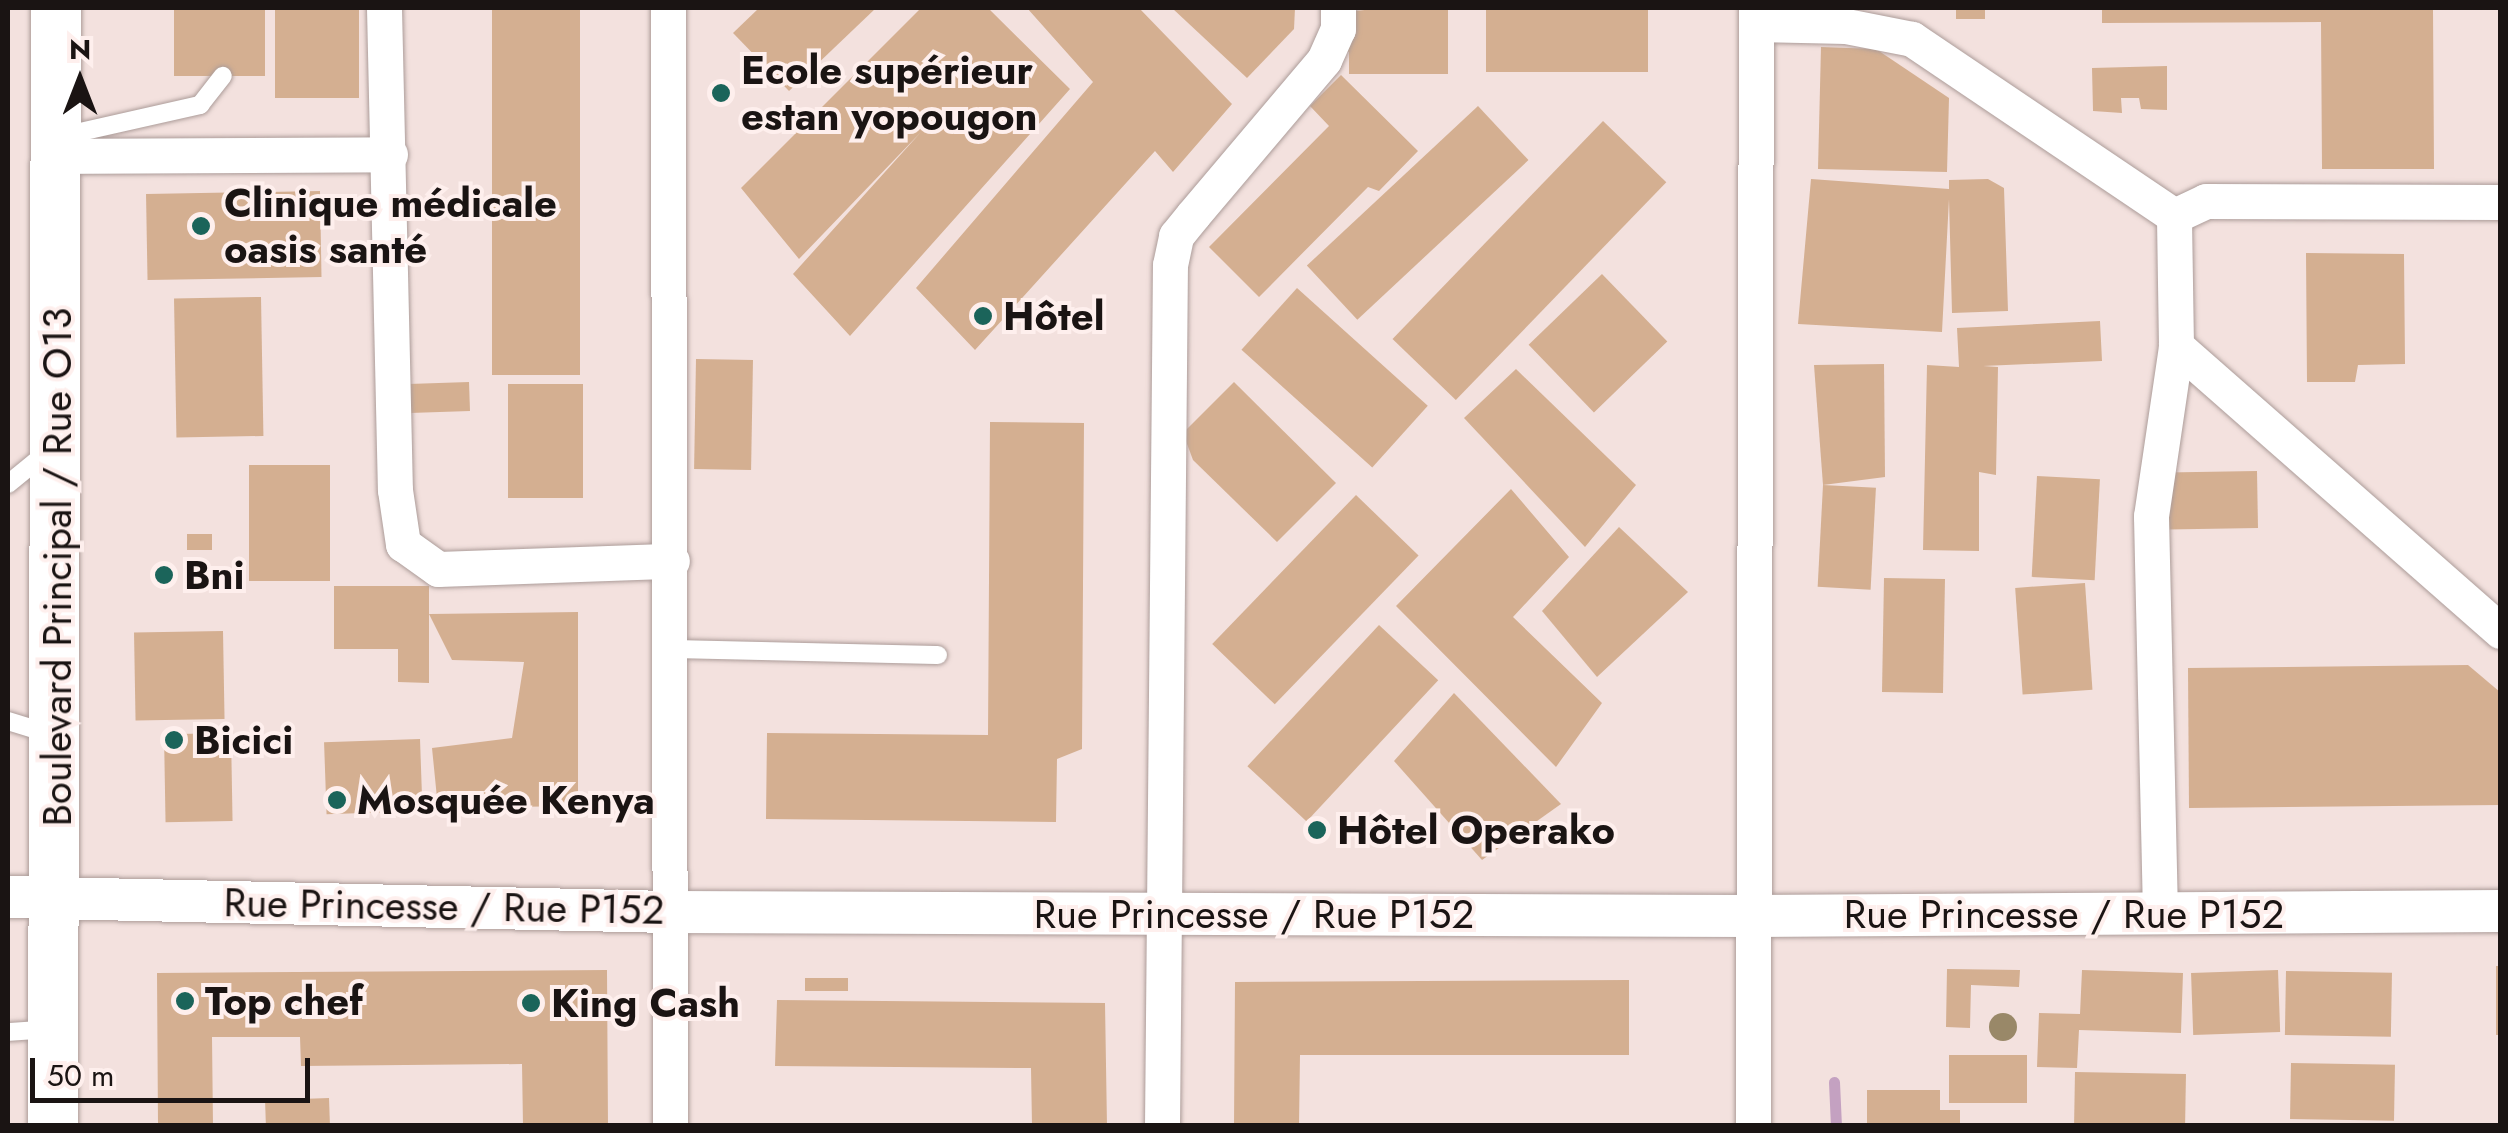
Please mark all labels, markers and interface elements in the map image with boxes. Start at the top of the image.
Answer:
text: N [69,29,91,70]
north arrow [30,30,130,130]
place label: Ecole supérieur estan yopougon [741,46,1038,140]
marker: Ecole supérieur estan yopougon [710,82,732,104]
place label: Clinique médicale oasis santé [224,179,557,273]
marker: Clinique médicale oasis santé [188,213,214,239]
place label: Hôtel [1003,292,1104,340]
marker: Hôtel [972,305,994,327]
street label: Boulevard Principal / Rue O13 [33,308,81,826]
place label: Bni [184,551,245,599]
marker: Bni [153,564,175,586]
place label: Bicici [194,716,293,764]
marker: Bicici [163,729,185,751]
place label: Mosquée Kenya [357,776,655,824]
marker: Mosquée Kenya [326,789,348,811]
place label: Hôtel Operako [1337,806,1615,854]
marker: Hôtel Operako [1306,819,1328,841]
street label: Rue Princesse / Rue P152 [223,878,665,934]
street label: Rue Princesse / Rue P152 [1034,890,1474,938]
street label: Rue Princesse / Rue P152 [1844,890,2284,938]
place label: Top chef [205,977,363,1025]
place label: King Cash [551,979,740,1027]
marker: Top chef [174,990,196,1012]
marker: King Cash [520,992,542,1014]
scale bar [35,1038,315,1100]
text: 50 m [47,1054,114,1097]

